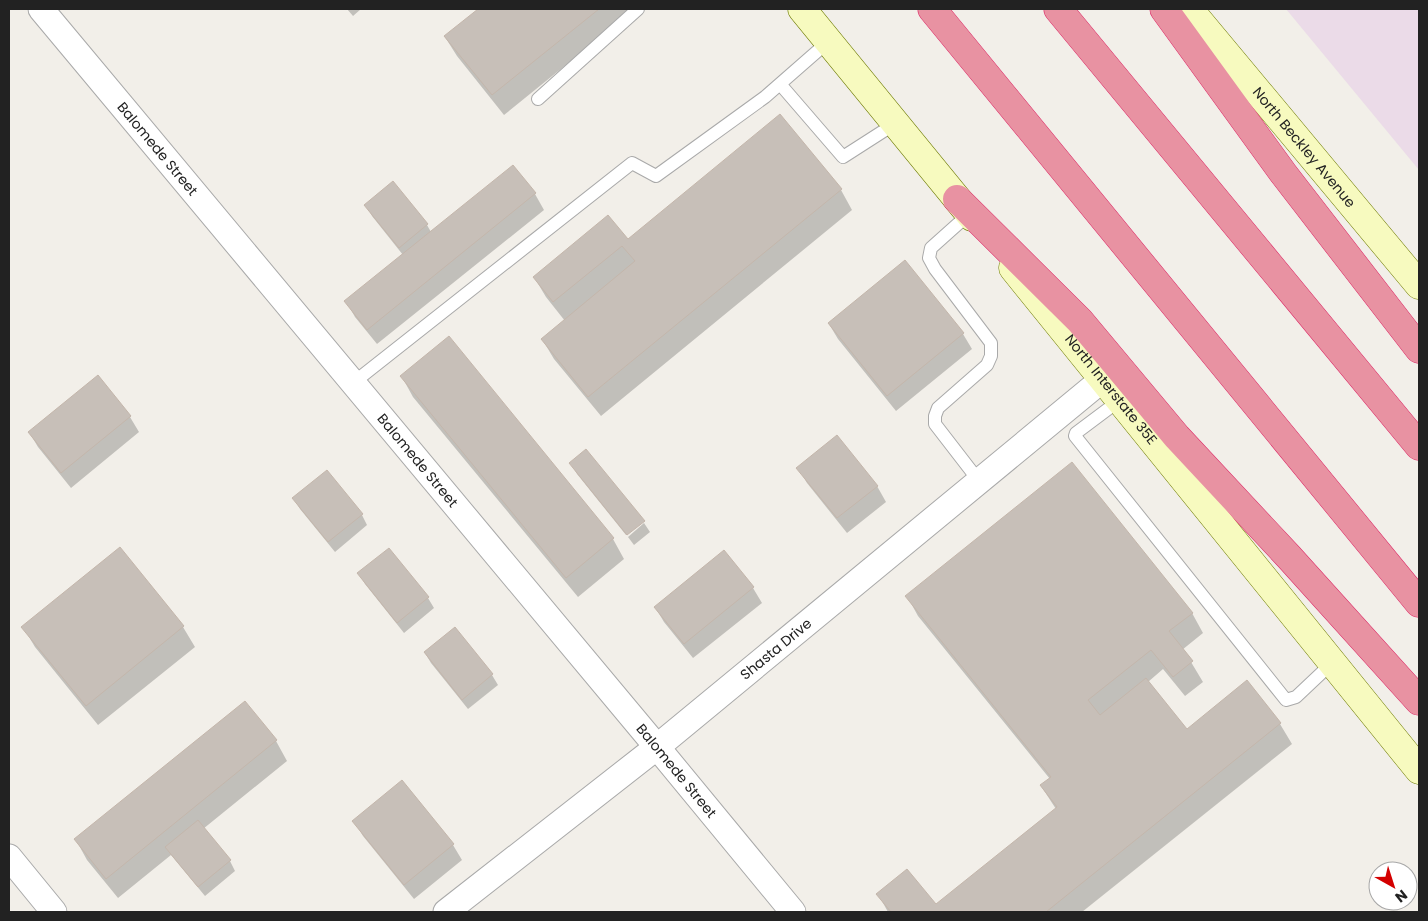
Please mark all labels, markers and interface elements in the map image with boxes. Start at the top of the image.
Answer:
street label: North Beckley Avenue [1248,83,1361,212]
street label: Balomede Street [113,98,203,200]
street label: North Interstate 35E [1060,330,1162,449]
street label: Balomede Street [373,409,463,512]
street label: Shasta Drive [736,613,816,684]
street label: Balomede Street [632,719,721,822]
north arrow [1368,861,1418,911]
text: N [1391,885,1412,907]

